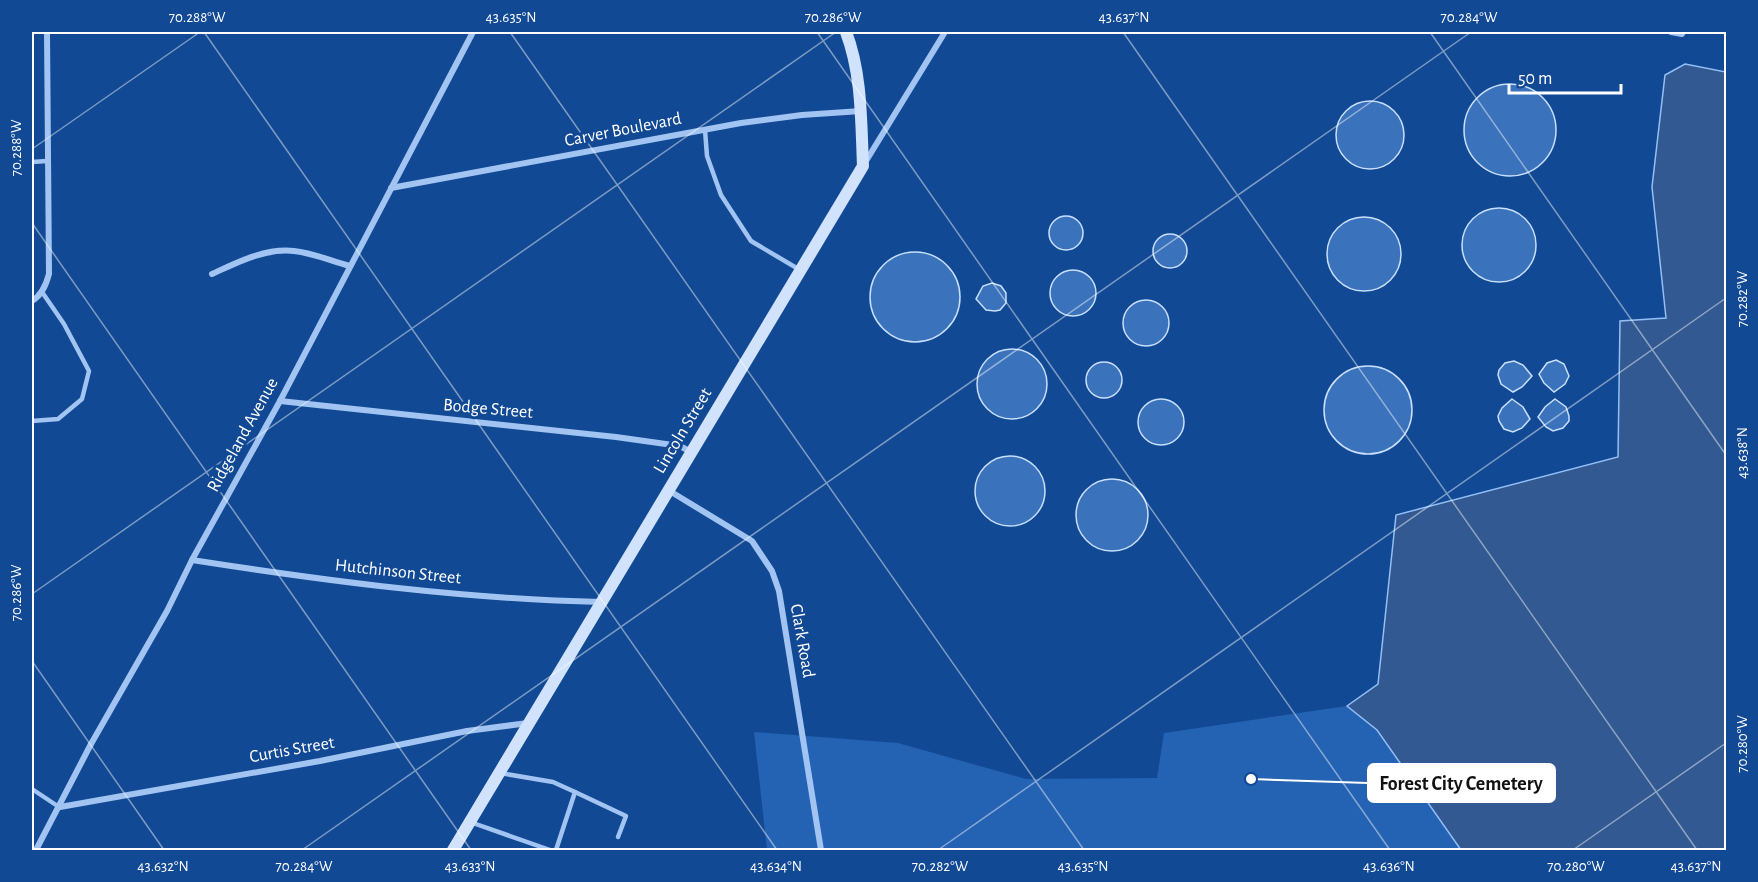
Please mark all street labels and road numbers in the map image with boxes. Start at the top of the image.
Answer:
street label: Carver Boulevard [563,110,683,150]
street label: Ridgeland Avenue [204,375,282,495]
street label: Lincoln Street [651,385,716,477]
street label: Bodge Street [442,396,534,422]
street label: Hutchinson Street [334,556,462,588]
street label: Clark Road [787,603,817,679]
street label: Curtis Street [248,734,336,766]

